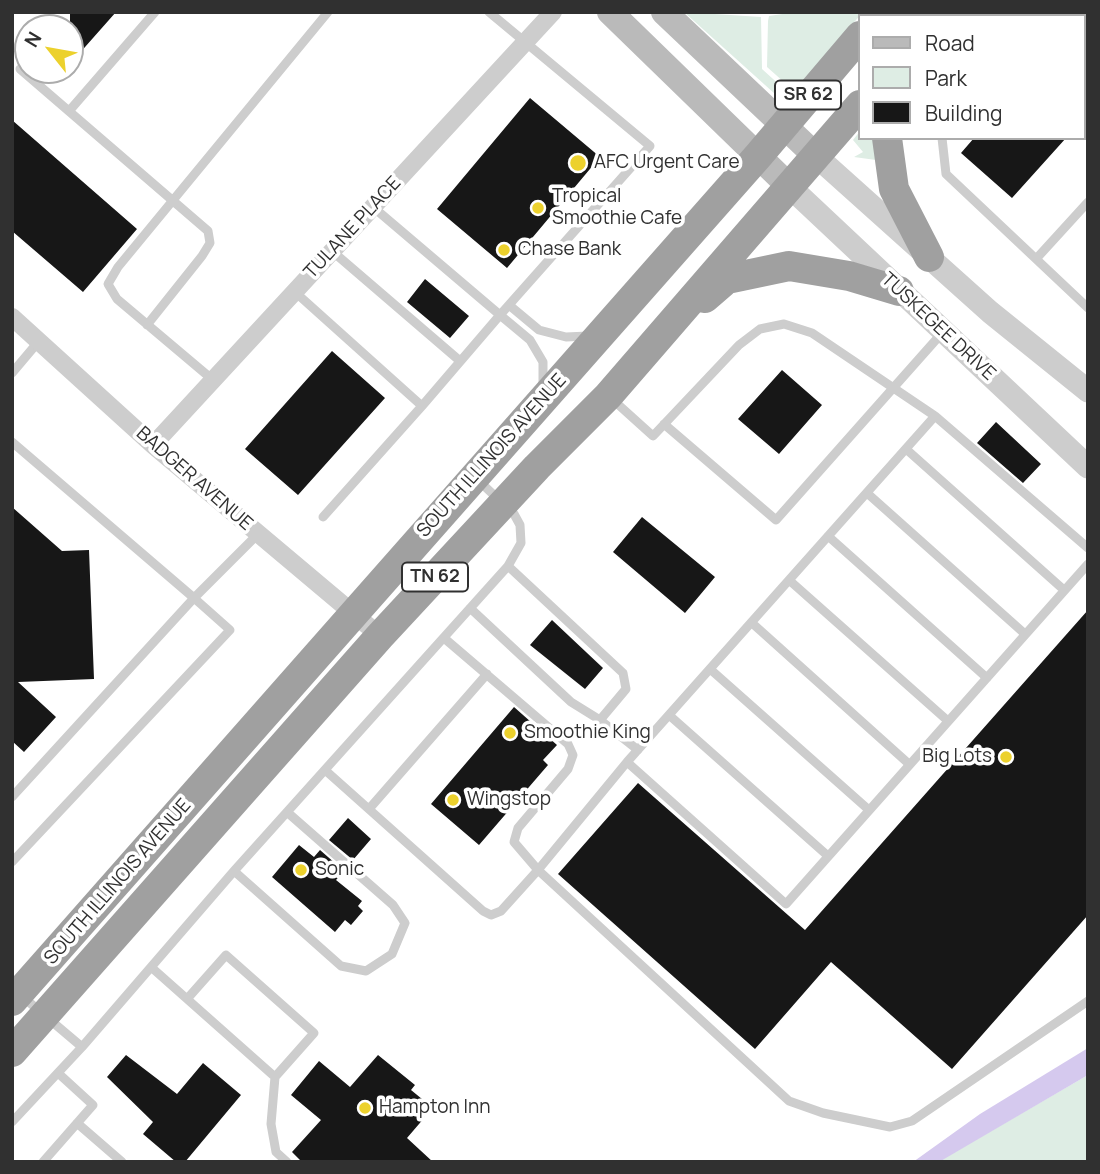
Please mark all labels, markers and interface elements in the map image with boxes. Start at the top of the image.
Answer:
north arrow [14,14,84,84]
legend [858,14,1086,140]
text: N [18,27,47,52]
text: Road [925,29,975,57]
text: Park [925,64,967,92]
road number: SR 62 [775,80,841,110]
text: Building [925,99,1002,127]
place label: AFC Urgent Care [594,152,739,174]
marker: AFC Urgent Care [568,153,588,173]
street label: TULANE PLACE [300,172,406,284]
place label: Tropical Smoothie Cafe [552,186,682,230]
marker: Tropical Smoothie Cafe [530,200,546,216]
place label: Chase Bank [518,239,621,261]
marker: Chase Bank [496,242,512,258]
street label: TUSKEGEE DRIVE [876,268,1000,386]
street label: SOUTH ILLINOIS AVENUE [413,370,571,542]
street label: BADGER AVENUE [131,422,257,536]
road number: TN 62 [402,562,468,592]
place label: Smoothie King [524,722,651,744]
marker: Smoothie King [502,725,518,741]
place label: Big Lots [922,746,992,768]
marker: Big Lots [998,749,1014,765]
place label: Wingstop [467,789,551,811]
marker: Wingstop [445,792,461,808]
street label: SOUTH ILLINOIS AVENUE [40,794,196,970]
place label: Sonic [315,859,364,881]
marker: Sonic [293,862,309,878]
place label: Hampton Inn [379,1097,490,1119]
marker: Hampton Inn [357,1100,373,1116]

